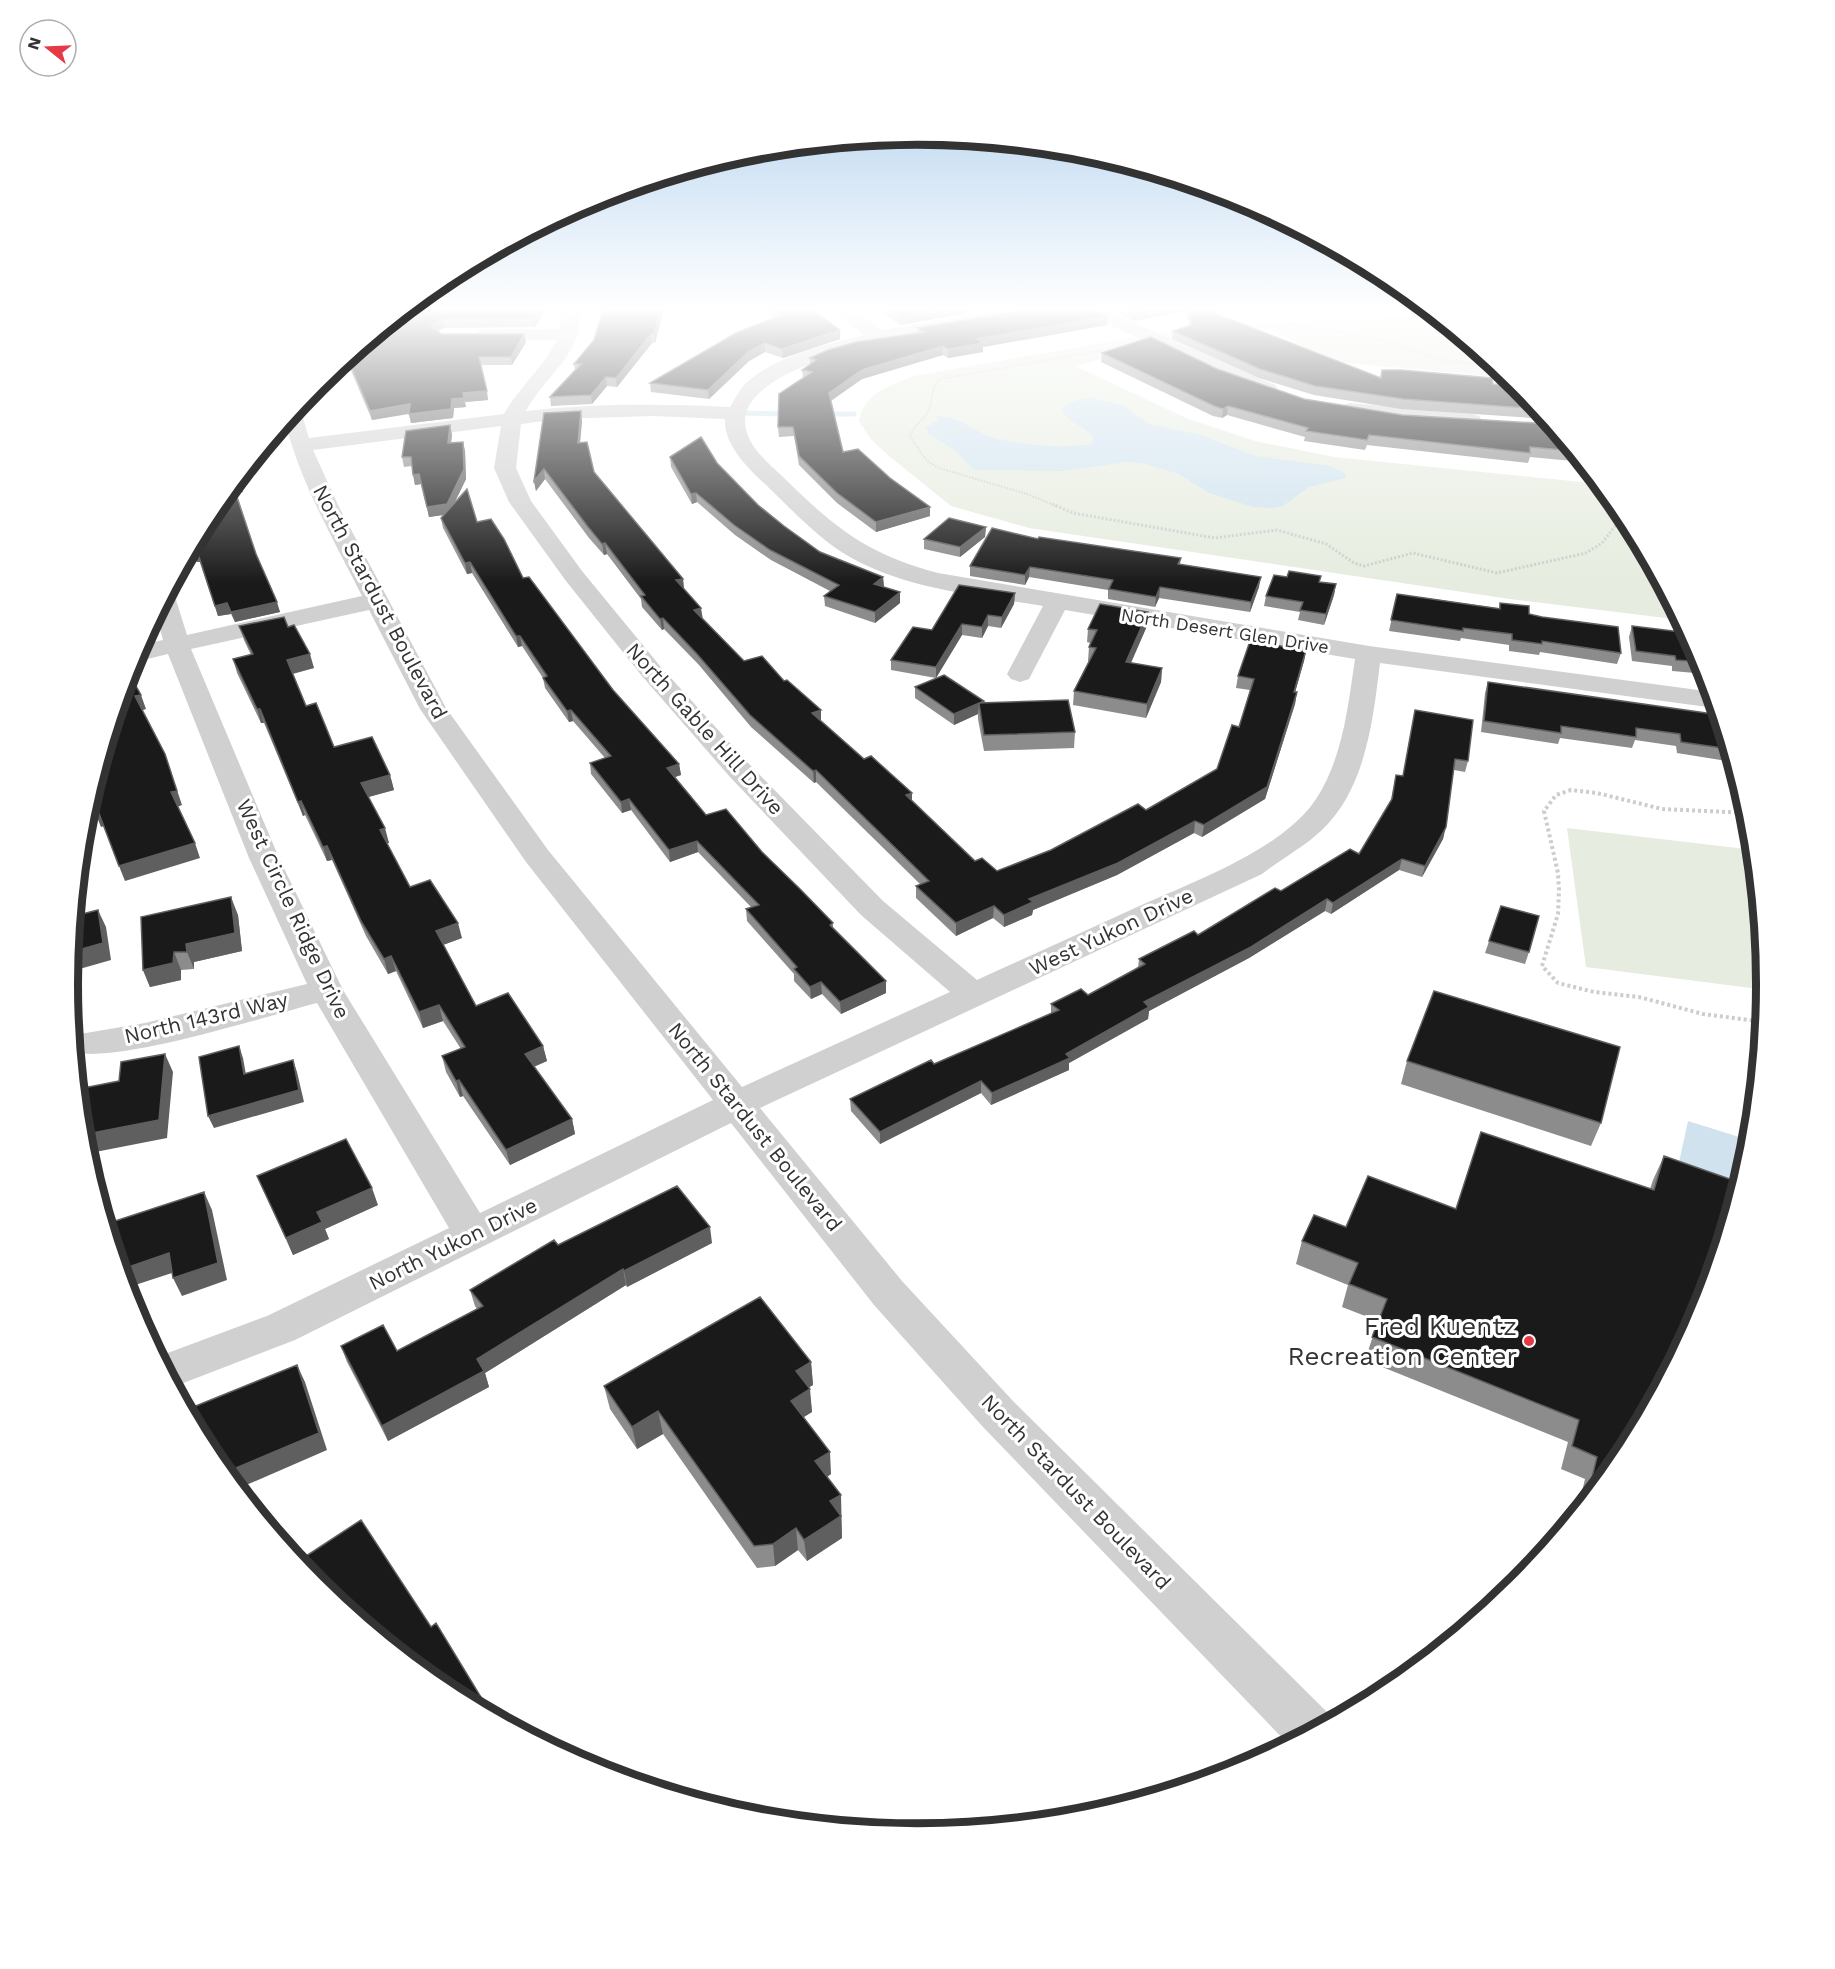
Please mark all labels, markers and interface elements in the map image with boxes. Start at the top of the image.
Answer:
north arrow [18,18,78,78]
text: N [23,35,45,52]
street label: North Stardust Boulevard [308,480,453,723]
street label: North Desert Glen Drive [1120,604,1331,657]
street label: North Gable Hill Drive [621,637,789,820]
street label: West Circle Ridge Drive [231,795,355,1023]
street label: West Yukon Drive [1025,883,1197,981]
street label: North 143rd Way [122,987,290,1048]
street label: North Stardust Boulevard [663,1017,847,1236]
street label: North Yukon Drive [365,1192,541,1295]
place label: Fred Kuentz Recreation Center [1288,1311,1517,1371]
marker: Fred Kuentz Recreation Center [1522,1334,1536,1348]
street label: North Stardust Boulevard [976,1389,1176,1594]

